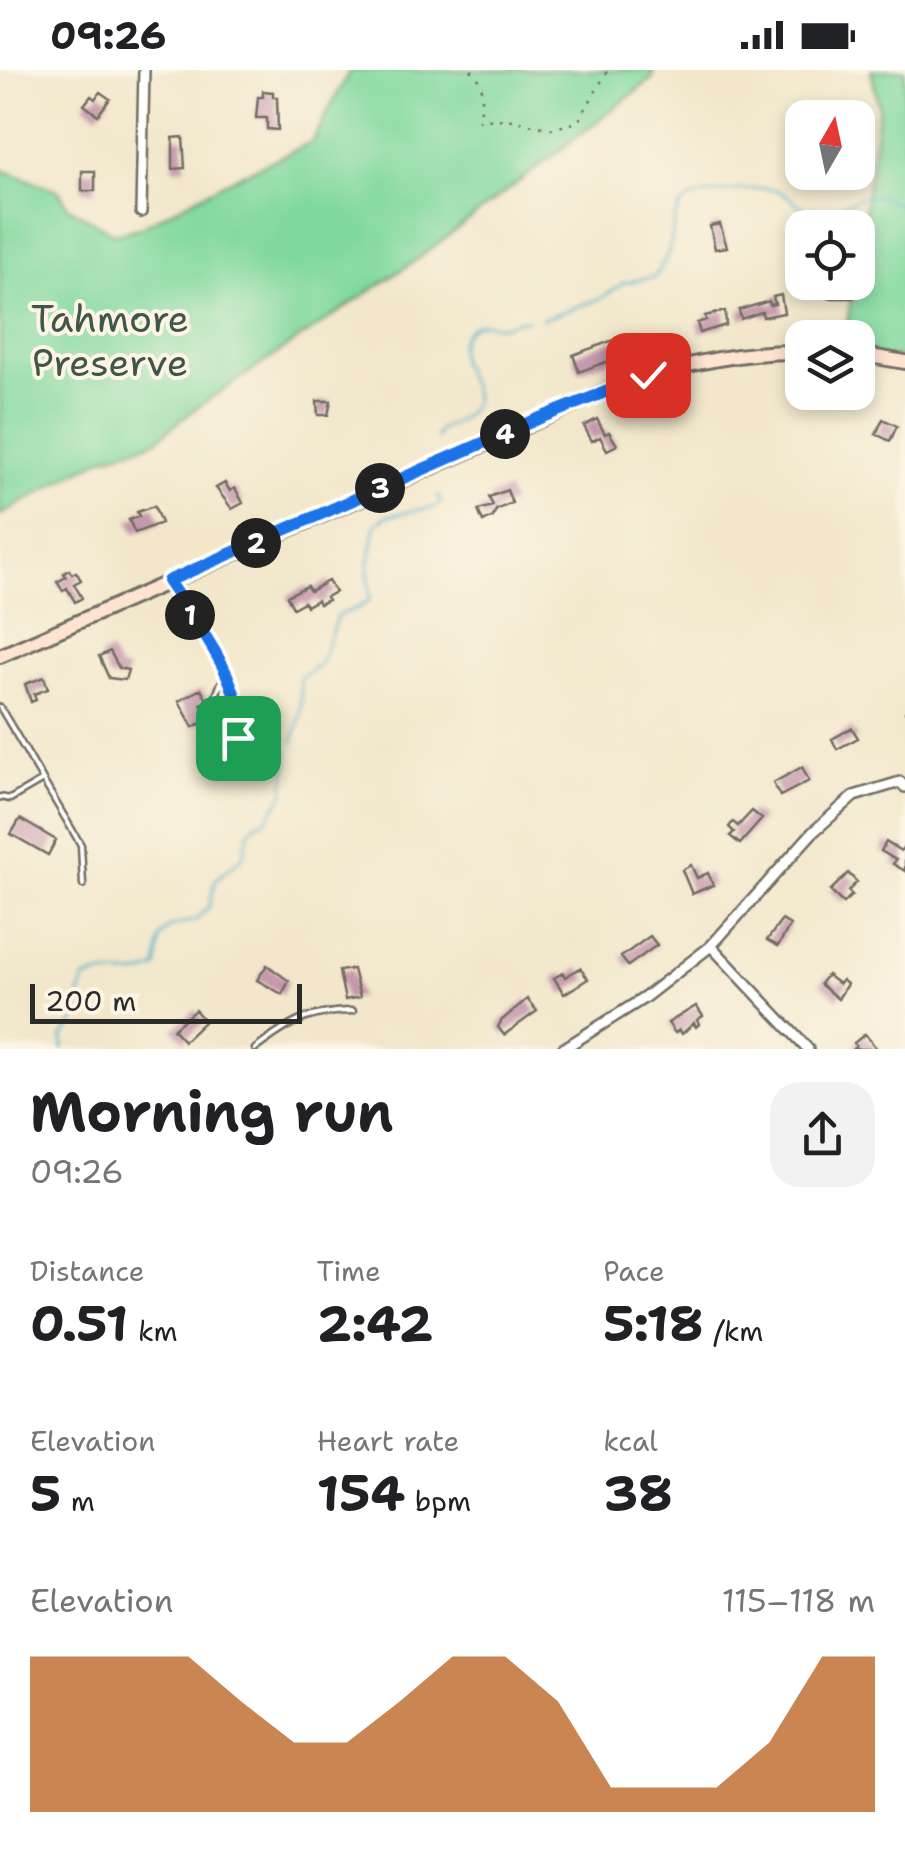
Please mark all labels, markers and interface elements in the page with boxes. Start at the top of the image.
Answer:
text: 09:26 [50,10,166,61]
north arrow [785,100,875,190]
map controls [785,100,875,410]
button: locate [785,210,875,300]
park label: Tahmore Preserve [31,293,189,388]
button: layers [785,320,875,410]
pin [606,333,691,418]
icon: check [621,348,676,403]
pin: 4 [480,409,530,459]
text: 4 [495,415,515,453]
pin: 3 [355,463,405,513]
text: 3 [370,469,390,507]
pin: 2 [231,518,281,568]
text: 2 [246,524,266,562]
pin: 1 [165,590,215,640]
text: 1 [184,596,196,634]
pin [196,696,281,781]
icon: arrive [211,711,266,766]
scale bar [30,979,302,1024]
text: 200 m [45,982,136,1020]
text: Morning run [30,1075,394,1149]
button: share [770,1082,875,1187]
text: 09:26 [30,1150,124,1193]
text: Distance [30,1252,145,1290]
text: Time [317,1252,381,1290]
text: Pace [603,1252,665,1290]
text: 0.51 [30,1290,128,1357]
text: 2:42 [317,1290,433,1357]
text: 5:18 [603,1290,704,1357]
text: km [128,1312,178,1350]
text: /km [704,1312,763,1350]
text: Elevation [30,1422,155,1460]
text: Heart rate [317,1422,459,1460]
text: kcal [603,1422,658,1460]
text: 5 [30,1460,61,1527]
text: 154 [317,1460,405,1527]
text: 38 [603,1460,673,1527]
text: m [61,1482,95,1520]
text: bpm [405,1482,471,1520]
text: Elevation [30,1579,173,1622]
text: 115–118 m [722,1579,875,1622]

